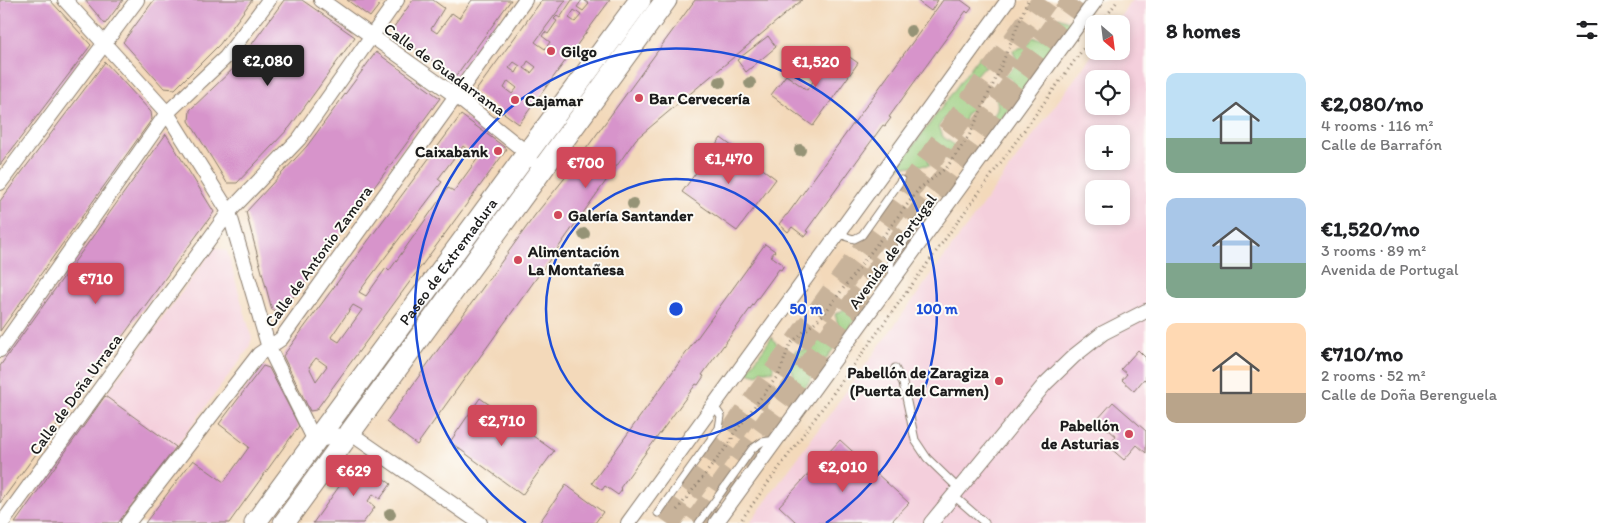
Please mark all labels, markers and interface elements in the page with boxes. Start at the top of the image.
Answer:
north arrow [1085,15,1130,60]
map controls [1085,15,1130,225]
icon: filters [1573,16,1601,44]
text: 8 homes [1166,18,1241,43]
street label: Calle de Guadarrama [380,19,509,120]
place label: Gilgo [561,42,597,62]
pin: €2,080 [227,44,309,87]
marker: Gilgo [545,45,557,57]
pin: €1,520 [775,46,857,88]
text: €2,080 [243,51,293,70]
text: €1,520 [792,52,840,71]
button: locate [1085,70,1130,115]
place label: Bar Cervecería [649,89,750,108]
place label: Cajamar [525,91,584,111]
text: €2,080/mo [1321,91,1424,116]
marker: Bar Cervecería [633,92,645,104]
icon: home [1206,93,1266,153]
marker: Cajamar [509,94,521,106]
text: 4 rooms · 116 m² [1321,116,1433,135]
button: + [1085,125,1130,170]
text: Calle de Barrafón [1321,135,1442,154]
place label: Caixabank [415,142,489,161]
pin: €1,470 [688,142,770,185]
marker: Caixabank [492,145,504,157]
pin: €700 [556,146,616,189]
text: €1,470 [705,149,753,168]
text: €700 [568,153,604,172]
button: − [1085,180,1130,225]
street label: Calle de Antonio Zamora [261,181,377,331]
street label: Avenida de Portugal [844,190,941,313]
street label: Paseo de Extremadura [395,194,501,329]
place label: Galería Santander [568,206,694,225]
marker: Galería Santander [552,209,564,221]
text: €1,520/mo [1321,216,1420,241]
icon: home [1206,218,1266,278]
text: 3 rooms · 89 m² [1321,241,1426,260]
place label: Alimentación La Montañesa [527,242,624,279]
marker: Alimentación La Montañesa [512,254,524,266]
text: Avenida de Portugal [1321,260,1459,279]
pin: €710 [66,262,126,305]
text: €710 [79,269,113,288]
centre of rings [667,300,685,318]
text: 50 m [789,300,823,318]
text: 100 m [916,300,958,318]
street label: Calle de Doña Urraca [25,329,126,459]
text: €710/mo [1321,341,1403,366]
icon: home [1206,343,1266,403]
place label: Pabellón de Zaragiza (Puerta del Carmen) [847,363,989,401]
text: 2 rooms · 52 m² [1321,366,1426,385]
marker: Pabellón de Zaragiza (Puerta del Carmen) [993,375,1005,387]
text: Calle de Doña Berenguela [1321,385,1497,404]
pin: €2,710 [461,404,543,447]
text: €2,710 [479,411,525,430]
place label: Pabellón de Asturias [1041,416,1120,453]
marker: Pabellón de Asturias [1123,428,1135,440]
pin: €2,010 [802,450,884,493]
pin: €629 [324,454,384,497]
text: €2,010 [819,457,867,476]
text: €629 [337,461,371,480]

